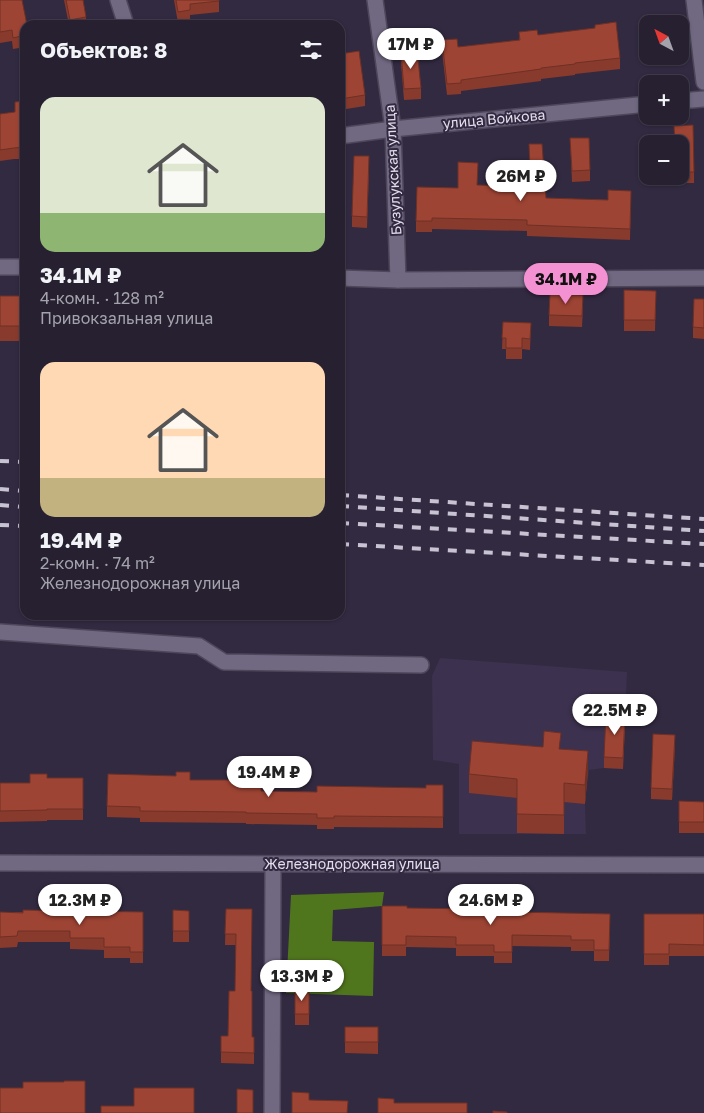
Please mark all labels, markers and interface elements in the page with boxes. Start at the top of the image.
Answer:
north arrow [639,15,689,65]
map controls [639,15,689,185]
pin: 17M ₽ [376,28,446,70]
text: 17M ₽ [388,34,434,54]
icon: filters [297,36,325,64]
text: Объектов: 8 [40,37,167,63]
button: + [639,75,689,125]
street label: Бузулукская улица [381,104,404,236]
street label: улица Войкова [442,106,546,131]
icon: home [138,130,228,220]
button: − [639,135,689,185]
pin: 26M ₽ [486,160,556,202]
text: 26M ₽ [497,166,545,186]
text: 34.1M ₽ [40,262,122,288]
pin: 34.1M ₽ [520,262,612,305]
text: 34.1M ₽ [535,269,597,289]
text: 4-комн. · 128 m² [40,288,164,308]
text: Привокзальная улица [40,308,213,328]
icon: home [138,395,228,485]
text: 19.4M ₽ [40,527,122,553]
text: 2-комн. · 74 m² [40,553,155,573]
text: Железнодорожная улица [40,573,240,593]
pin: 22.5M ₽ [569,694,661,736]
text: 22.5M ₽ [583,700,647,720]
pin: 19.4M ₽ [223,756,315,798]
text: 19.4M ₽ [238,762,300,782]
street label: Железнодорожная улица [264,855,440,872]
pin: 12.3M ₽ [34,884,126,926]
pin: 24.6M ₽ [445,884,537,926]
text: 12.3M ₽ [49,890,111,910]
text: 24.6M ₽ [459,890,523,910]
pin: 13.3M ₽ [256,960,348,1002]
text: 13.3M ₽ [271,966,333,986]

